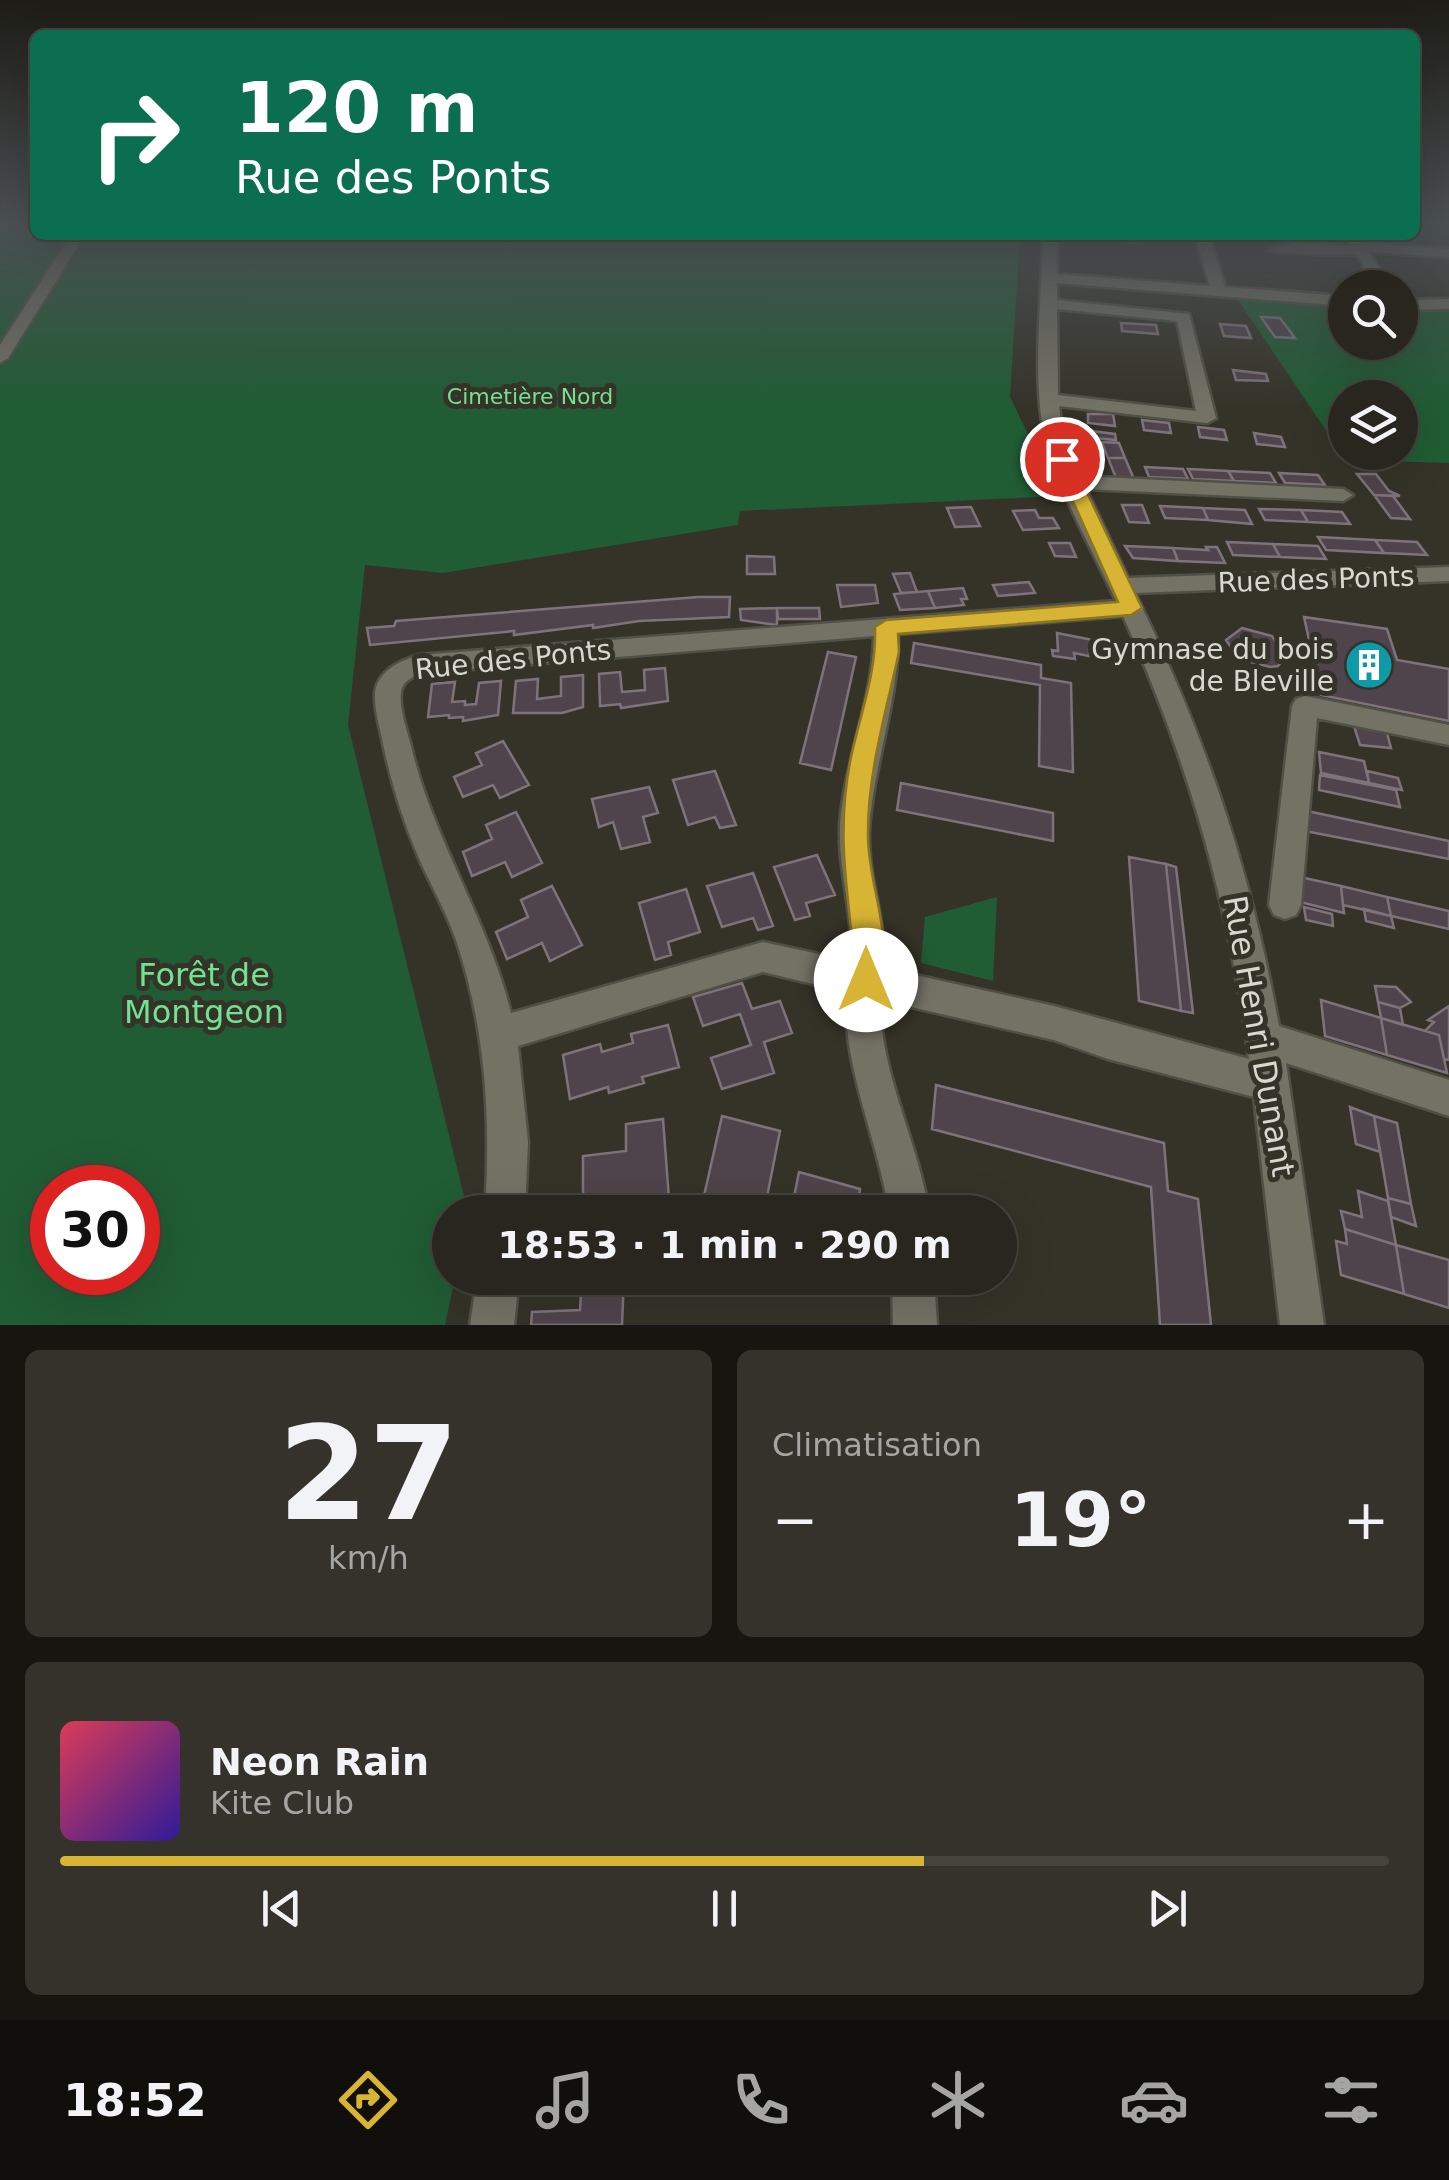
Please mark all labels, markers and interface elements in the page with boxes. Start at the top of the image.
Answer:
text: 120 m [235,67,478,149]
icon: right [70,70,200,200]
text: Rue des Ponts [235,151,551,204]
map controls [1328,270,1418,470]
button: search [1328,270,1418,360]
button: layers [1328,380,1418,470]
park label: Cimetière Nord [447,384,613,409]
pin [1020,417,1105,502]
icon: arrive [1035,432,1090,487]
street label: Rue des Ponts [1217,560,1415,599]
street label: Rue des Ponts [413,633,613,686]
place label: Gymnase du bois de Bleville [1091,633,1334,698]
building icon: Gymnase du bois de Bleville [1343,639,1395,691]
street label: Rue Henri Dunant [1216,892,1302,1180]
position arrow [814,928,918,1032]
park label: Forêt de Montgeon [124,956,284,1031]
speed limit sign: 30 [30,1165,160,1295]
text: 18:53 · 1 min · 290 m [497,1223,952,1267]
text: 27 [278,1398,459,1550]
text: Climatisation [772,1426,982,1464]
text: 19° [1010,1476,1151,1564]
text: − [772,1488,818,1552]
text: + [1343,1488,1389,1552]
text: km/h [328,1539,409,1577]
text: Neon Rain [210,1740,429,1784]
text: Kite Club [210,1784,354,1822]
icon: previous [254,1881,309,1936]
icon: pause [697,1881,752,1936]
icon: next [1140,1881,1195,1936]
icon: directions [333,2065,403,2135]
icon: music [530,2065,600,2135]
icon: phone [726,2065,796,2135]
icon: climate [923,2065,993,2135]
icon: car [1119,2065,1189,2135]
icon: filters [1316,2065,1386,2135]
text: 18:52 [63,2074,207,2127]

